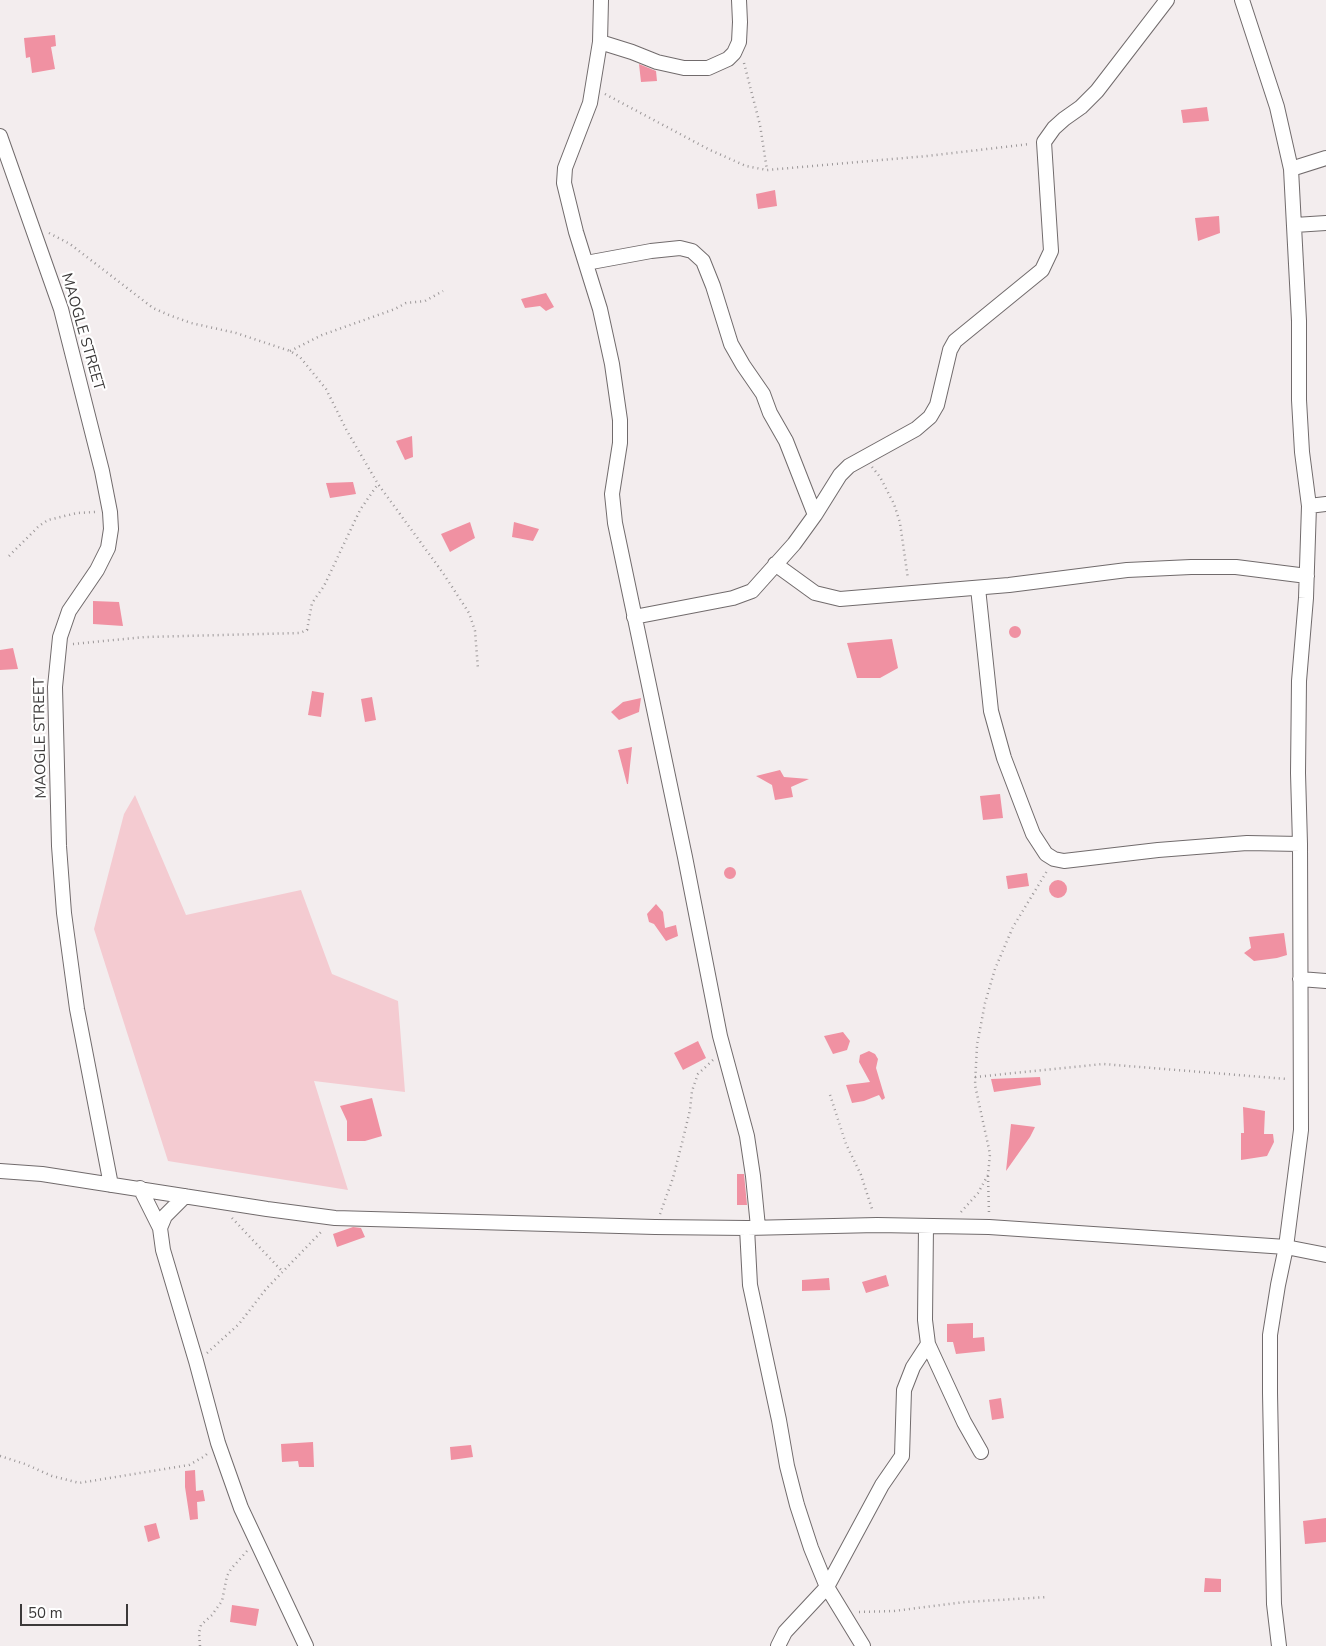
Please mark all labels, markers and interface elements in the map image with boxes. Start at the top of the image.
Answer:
street label: MAOGLE STREET [57,271,107,393]
street label: MAOGLE STREET [31,677,51,799]
scale bar [22,1594,130,1626]
text: 50 m [28,1603,63,1623]

